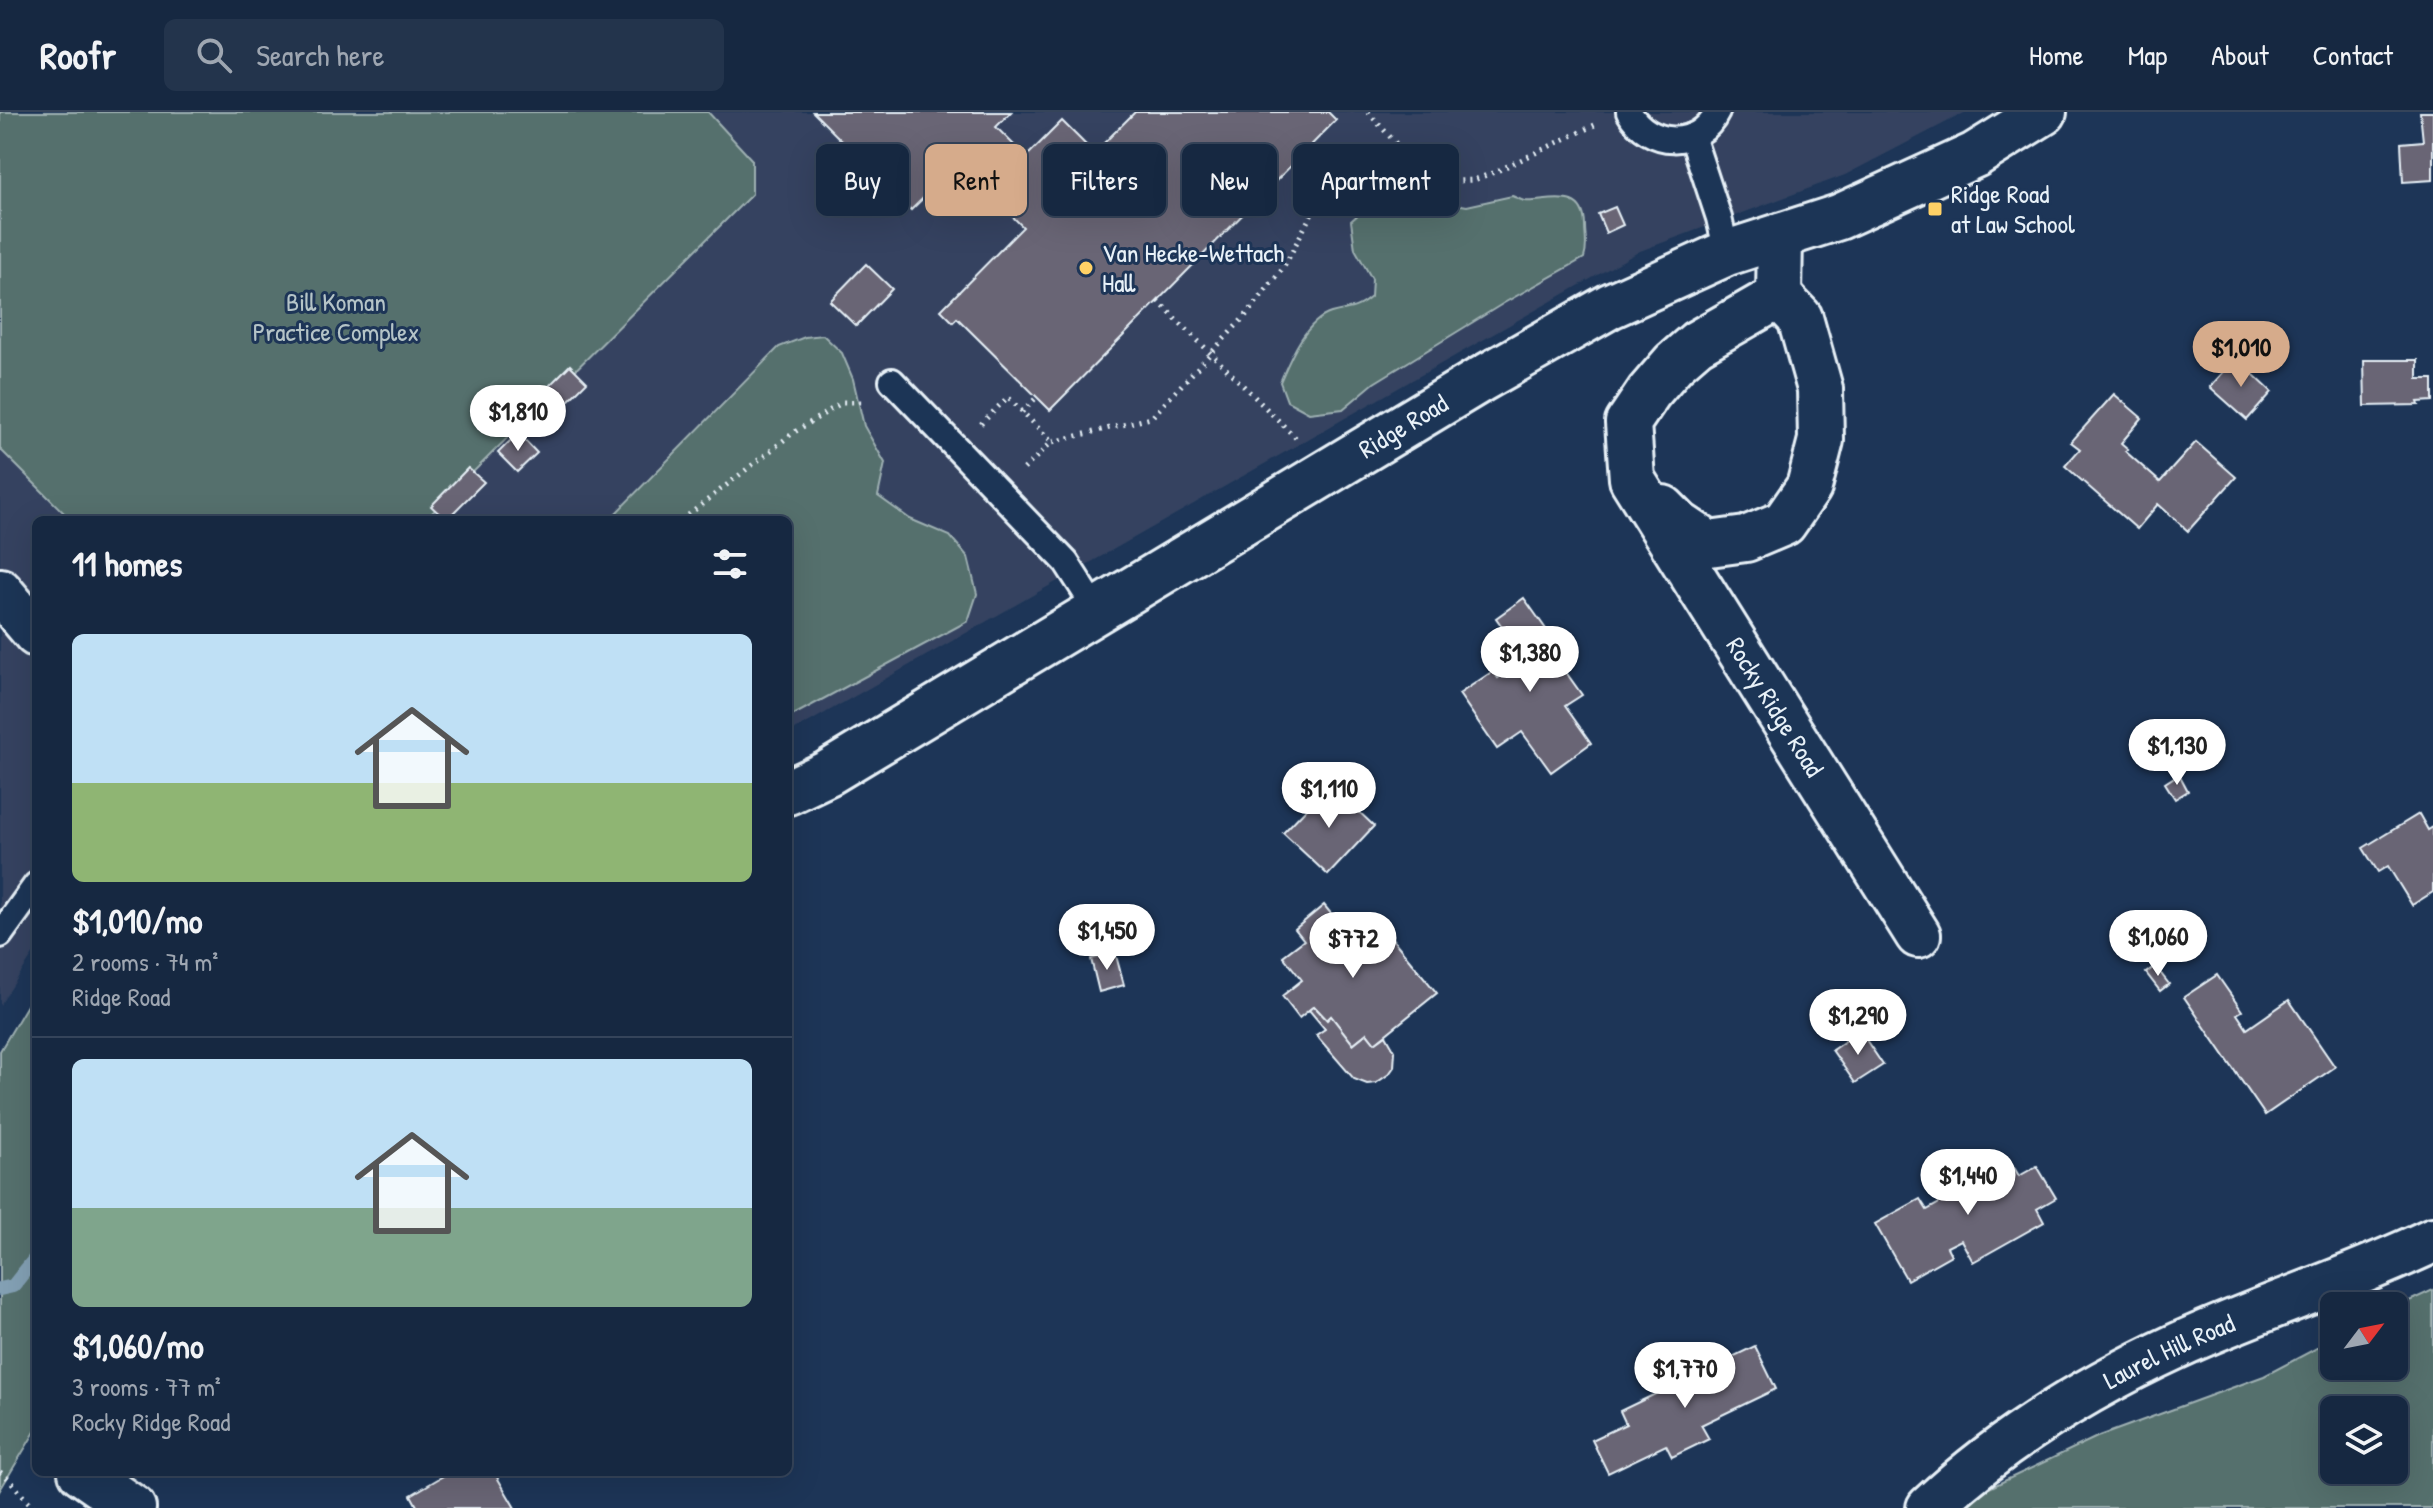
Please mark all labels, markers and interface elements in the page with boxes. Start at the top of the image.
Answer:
search box [164,19,724,91]
text: Roofr [40,29,116,81]
icon: search [192,33,236,77]
text: Search here [256,35,384,75]
text: Home [2029,36,2084,74]
text: Map [2128,36,2167,74]
text: About [2211,36,2269,74]
text: Contact [2313,36,2393,74]
chip: Buy [816,144,909,216]
chip: Rent [925,144,1027,216]
chip: Filters [1043,144,1166,216]
chip: New [1182,144,1277,216]
chip: Apartment [1293,144,1459,216]
place label: Ridge Road at Law School [1951,176,2075,241]
marker: Ridge Road at Law School [1926,200,1944,218]
place label: Van Hecke-Wettach Hall [1102,235,1284,300]
marker: Van Hecke-Wettach Hall [1077,259,1095,277]
park label: Bill Koman Practice Complex [253,284,419,349]
pin: $1,010 [2176,321,2306,389]
text: $1,010 [2211,329,2271,364]
pin: $1,810 [453,385,583,453]
street label: Ridge Road [1352,385,1454,466]
text: $1,810 [488,393,548,428]
text: 11 homes [72,541,182,587]
icon: filters [708,542,752,586]
pin: $1,380 [1465,626,1595,694]
street label: Rocky Ridge Road [1718,630,1832,783]
text: $1,380 [1499,634,1561,669]
icon: home [340,686,484,830]
pin: $1,130 [2112,719,2242,787]
text: $1,130 [2147,727,2207,762]
pin: $1,110 [1264,762,1394,830]
text: $1,110 [1300,770,1358,805]
text: $1,010/mo [72,898,202,944]
pin: $1,450 [1042,904,1172,972]
pin: $1,060 [2093,910,2223,978]
text: $1,450 [1077,912,1137,947]
pin: $772 [1306,912,1400,980]
text: $1,060 [2127,918,2189,953]
text: $772 [1327,920,1379,955]
text: 2 rooms · 74 m² [72,944,218,979]
text: Ridge Road [72,979,170,1014]
pin: $1,290 [1793,989,1923,1057]
text: $1,290 [1827,997,1889,1032]
icon: home [340,1111,484,1255]
pin: $1,440 [1903,1149,2033,1217]
text: $1,440 [1938,1157,1998,1192]
north arrow [2320,1292,2408,1380]
map controls [2320,1292,2408,1484]
street label: Laurel Hill Road [2097,1305,2240,1397]
text: $1,060/mo [72,1323,204,1369]
pin: $1,770 [1620,1342,1750,1410]
text: $1,770 [1652,1350,1718,1385]
text: 3 rooms · 77 m² [72,1369,221,1404]
button: layers [2320,1396,2408,1484]
text: Rocky Ridge Road [72,1404,230,1439]

